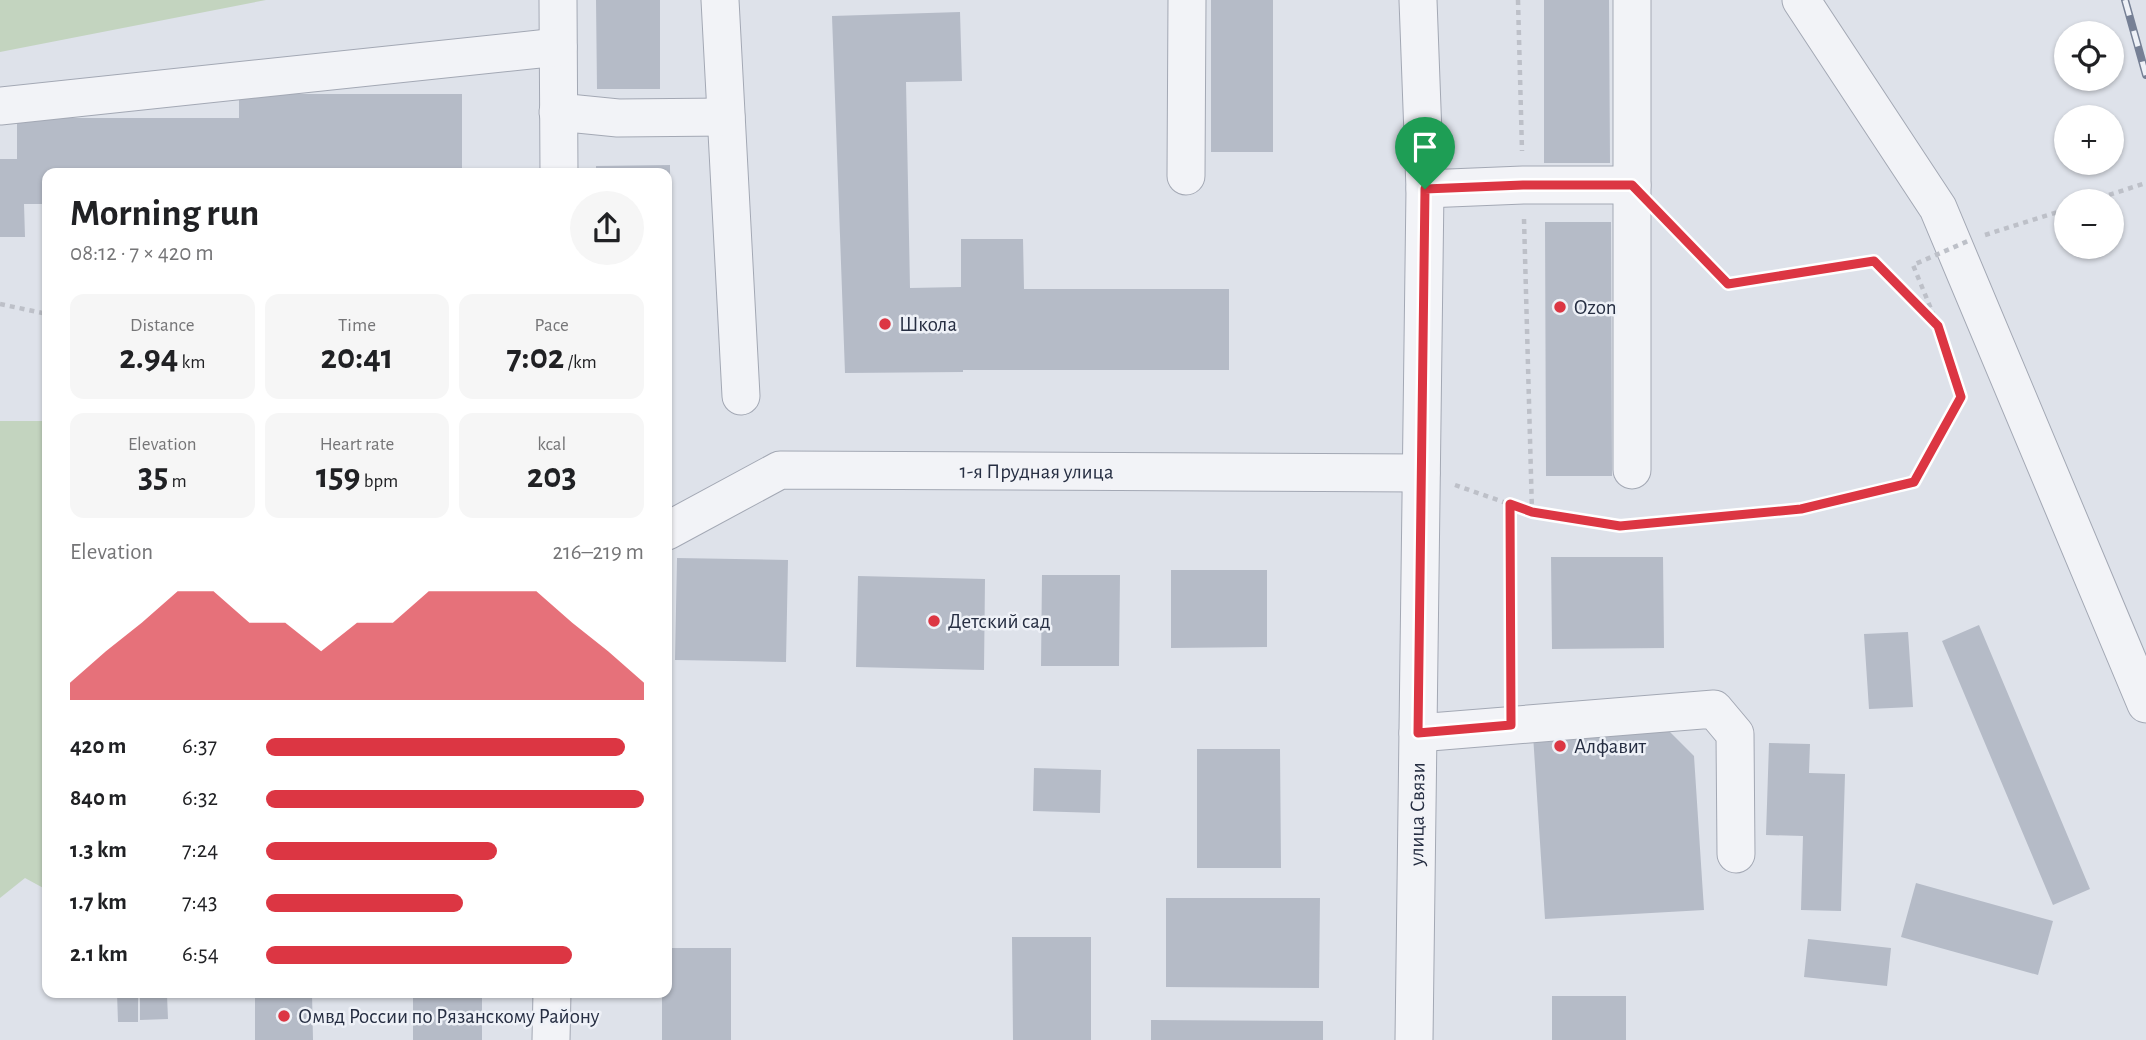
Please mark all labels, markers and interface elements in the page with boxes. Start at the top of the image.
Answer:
map controls [2054,21,2124,259]
button: locate [2054,21,2124,91]
button: + [2054,105,2124,175]
pin [1395,117,1455,189]
icon: arrive [1406,128,1444,166]
button: − [2054,189,2124,259]
button: share [570,191,644,265]
text: Morning run [70,195,259,233]
text: 08:12 · 7 × 420 m [70,242,214,265]
place label: Ozon [1574,297,1617,318]
marker: Ozon [1552,299,1568,315]
place label: Школа [899,314,957,335]
text: Distance [130,316,195,335]
text: Time [338,316,376,335]
text: Pace [535,316,569,335]
marker: Школа [877,316,893,332]
text: 2.94 [119,340,178,375]
text: 20:41 [321,340,393,375]
text: 7:02 [507,340,564,375]
text: km [178,353,205,372]
text: /km [564,353,597,372]
text: Elevation [128,435,197,454]
text: Heart rate [320,435,394,454]
text: kcal [537,435,566,454]
text: 35 [138,459,168,494]
text: 159 [316,459,361,494]
text: 203 [527,459,577,494]
street label: 1-я Прудная улица [960,460,1114,482]
text: m [168,472,187,491]
text: bpm [361,472,398,491]
text: Elevation [70,541,153,564]
text: 216–219 m [552,541,644,564]
place label: Детский сад [948,611,1051,632]
marker: Детский сад [926,613,942,629]
text: 420 m [70,735,126,758]
text: 6:37 [182,735,217,758]
place label: Алфавит [1574,736,1647,757]
marker: Алфавит [1552,738,1568,754]
street label: улица Связи [1406,762,1428,867]
text: 840 m [70,787,127,810]
text: 6:32 [182,787,218,810]
text: 1.3 km [70,839,127,862]
text: 7:24 [182,839,218,862]
text: 1.7 km [70,891,127,914]
text: 7:43 [182,891,217,914]
text: 2.1 km [70,943,128,966]
text: 6:54 [182,943,219,966]
place label: Омвд России по Рязанскому Району [298,1006,600,1027]
marker: Омвд России по Рязанскому Району [276,1008,292,1024]

